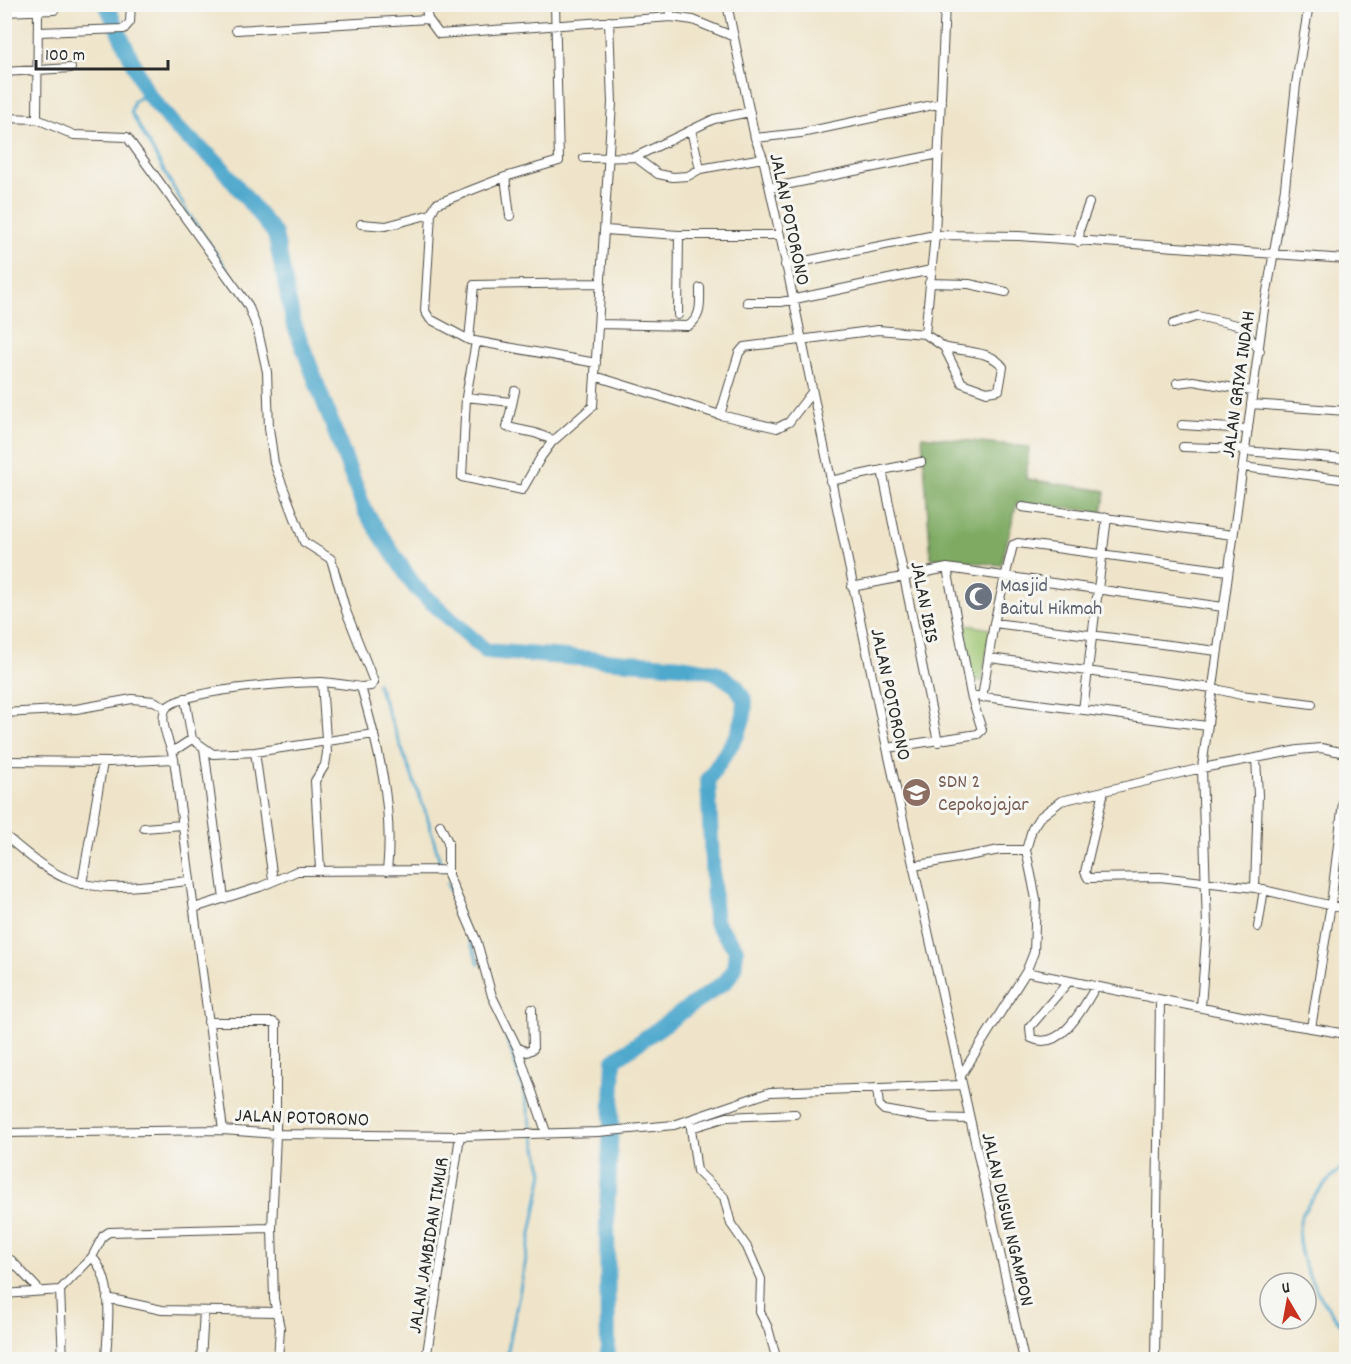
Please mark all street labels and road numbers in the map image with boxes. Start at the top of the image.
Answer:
street label: JALAN POTORONO [760,151,816,288]
street label: JALAN GRIYA INDAH [1216,309,1264,460]
street label: JALAN IBIS [901,559,945,646]
street label: JALAN POTORONO [861,626,917,763]
street label: JALAN POTORONO [234,1103,370,1135]
street label: JALAN DUSUN NGAMPON [972,1130,1040,1309]
street label: JALAN JAMBIDAN TIMUR [402,1155,458,1336]

